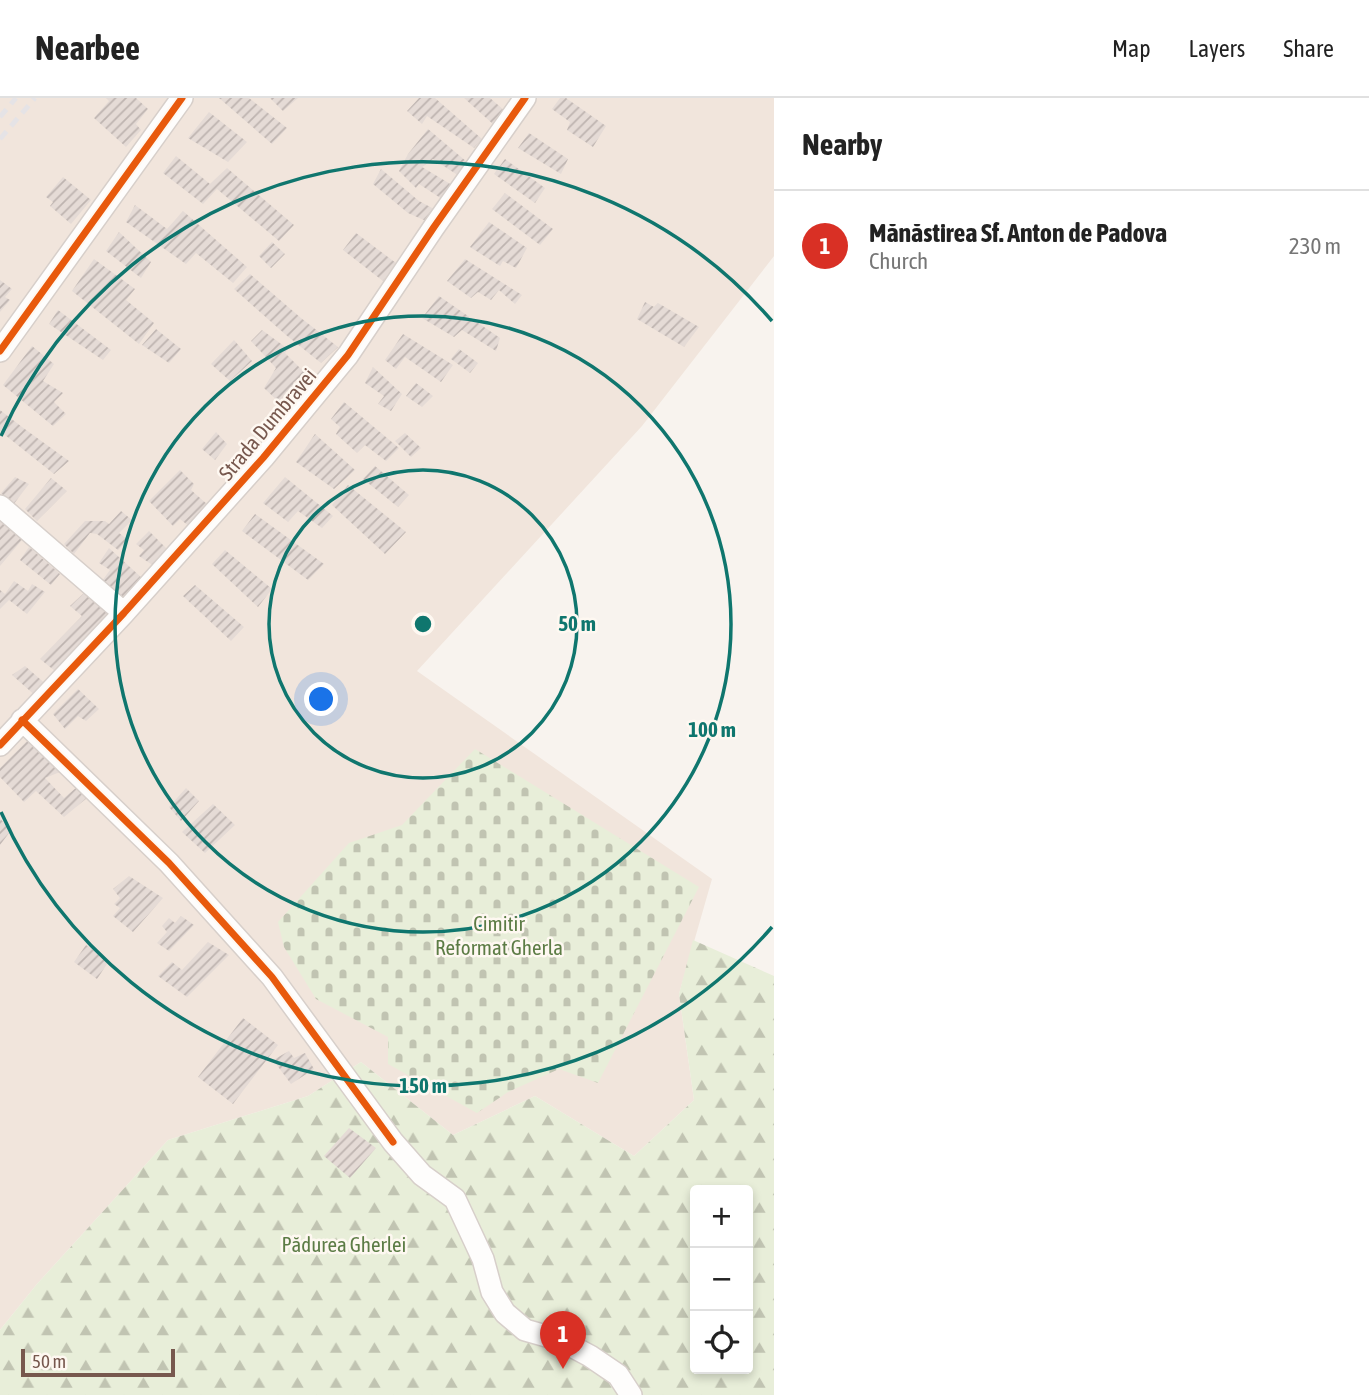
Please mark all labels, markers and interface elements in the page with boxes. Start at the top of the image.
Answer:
text: Nearbee [35,29,140,67]
text: Map [1112,35,1151,62]
text: Layers [1189,35,1245,62]
text: Share [1283,35,1334,62]
text: Nearby [802,127,882,161]
text: Mănăstirea Sf. Anton de Padova [869,218,1167,248]
text: 1 [820,233,830,259]
text: 230 m [1289,233,1341,259]
text: Church [869,248,928,274]
street label: Strada Dumbravei [213,363,321,485]
text: 50 m [558,611,596,635]
centre of rings [411,612,435,636]
your location [304,682,338,716]
text: 100 m [688,717,736,741]
park label: Cimitir Reformat Gherla [435,911,563,959]
text: 150 m [399,1073,447,1097]
map controls [690,1185,753,1374]
button: + [690,1185,753,1248]
park label: Pădurea Gherlei [282,1232,406,1256]
button: − [690,1248,753,1311]
pin: 1 [540,1311,586,1369]
button: locate [690,1311,753,1374]
scale bar [21,1346,175,1378]
text: 50 m [32,1350,66,1372]

